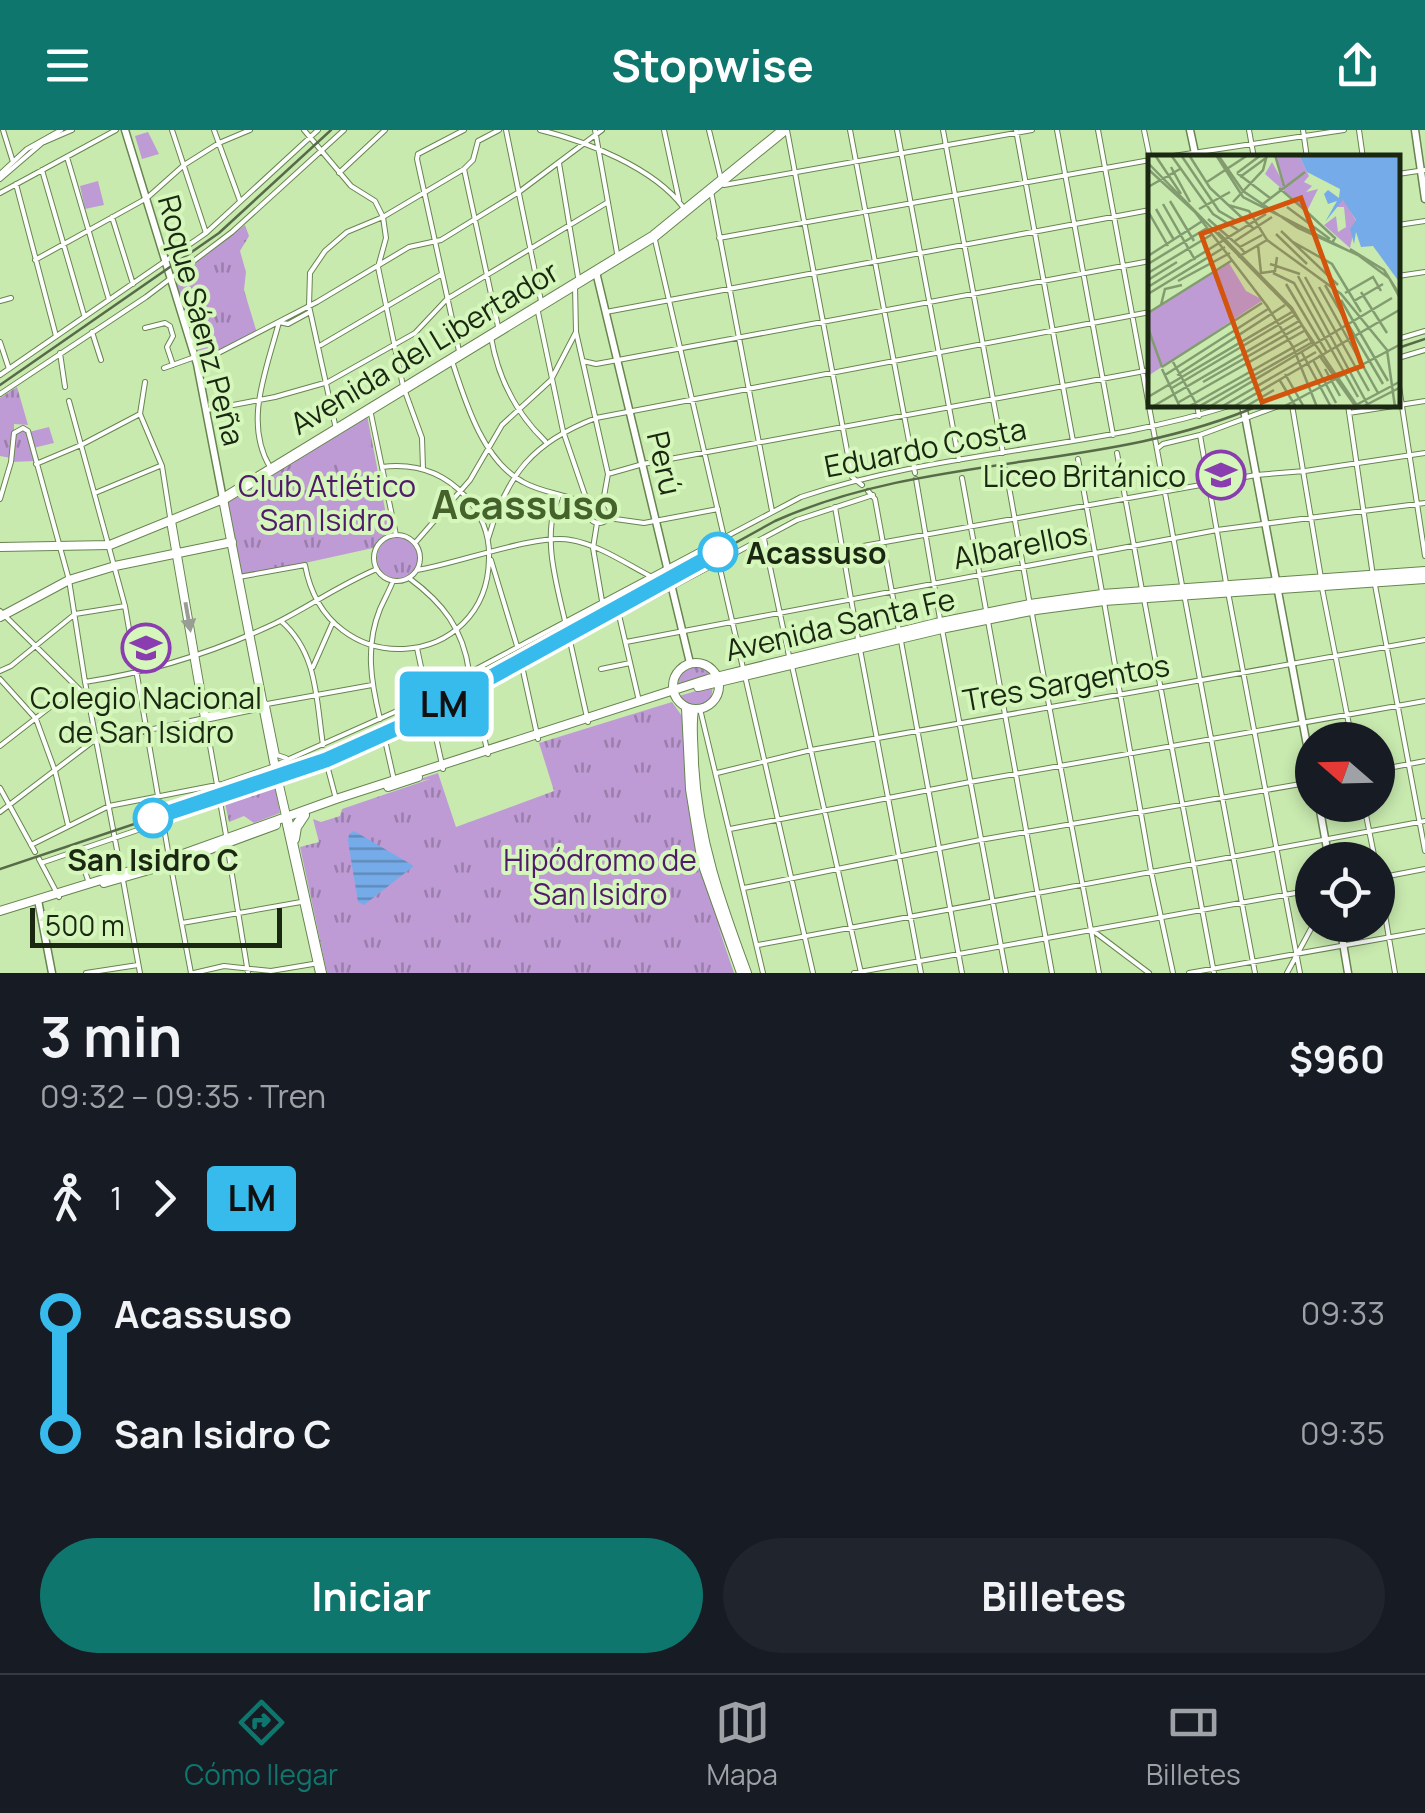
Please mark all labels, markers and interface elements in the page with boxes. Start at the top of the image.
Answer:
text: Stopwise [611,34,814,96]
icon: menu [40,38,95,93]
icon: share [1330,38,1385,93]
inset map [1148,155,1400,408]
street label: Roque Sáenz Peña [149,190,255,450]
street label: Avenida del Libertador [282,250,566,444]
street label: Eduardo Costa [821,407,1029,487]
street label: Perú [638,427,692,499]
school or university icon: Liceo Británico [1195,449,1247,501]
place label: Liceo Británico [983,455,1186,496]
park label: Club Atlético San Isidro [238,465,416,540]
district label: Acassuso [431,476,619,531]
street label: Albarellos [949,512,1091,578]
place label: Acassuso [746,532,886,573]
marker: Acassuso [699,533,737,571]
street label: Avenida Santa Fe [721,578,959,670]
one-way arrow [181,602,196,634]
school or university icon: Colegio Nacional de San Isidro [120,622,172,674]
street label: Tres Sargentos [960,644,1172,720]
line badge: LM [399,672,489,736]
place label: Colegio Nacional de San Isidro [30,677,262,752]
text: LM [420,680,468,728]
north arrow [1295,722,1395,822]
map controls [1295,722,1395,942]
marker: San Isidro C [134,799,172,837]
place label: San Isidro C [67,839,239,880]
park label: Hipódromo de San Isidro [503,839,697,914]
button: locate [1295,842,1395,942]
scale bar [30,903,282,948]
text: 500 m [45,906,125,944]
text: 3 min [40,998,182,1074]
text: $960 [1289,1032,1385,1084]
text: 09:32 – 09:35 · Tren [40,1074,326,1118]
icon: walk [40,1171,95,1226]
icon: forward [137,1171,192,1226]
text: LM [227,1174,276,1222]
text: 1 [110,1176,122,1220]
text: Acassuso [114,1287,292,1339]
text: 09:33 [1301,1291,1385,1335]
text: San Isidro C [114,1407,332,1459]
text: 09:35 [1300,1411,1385,1455]
button: Iniciar [40,1538,703,1653]
button: Billetes [723,1538,1385,1653]
tab: Cómo llegar [184,1695,338,1793]
tab: Mapa [706,1695,778,1793]
tab: Billetes [1146,1695,1241,1793]

